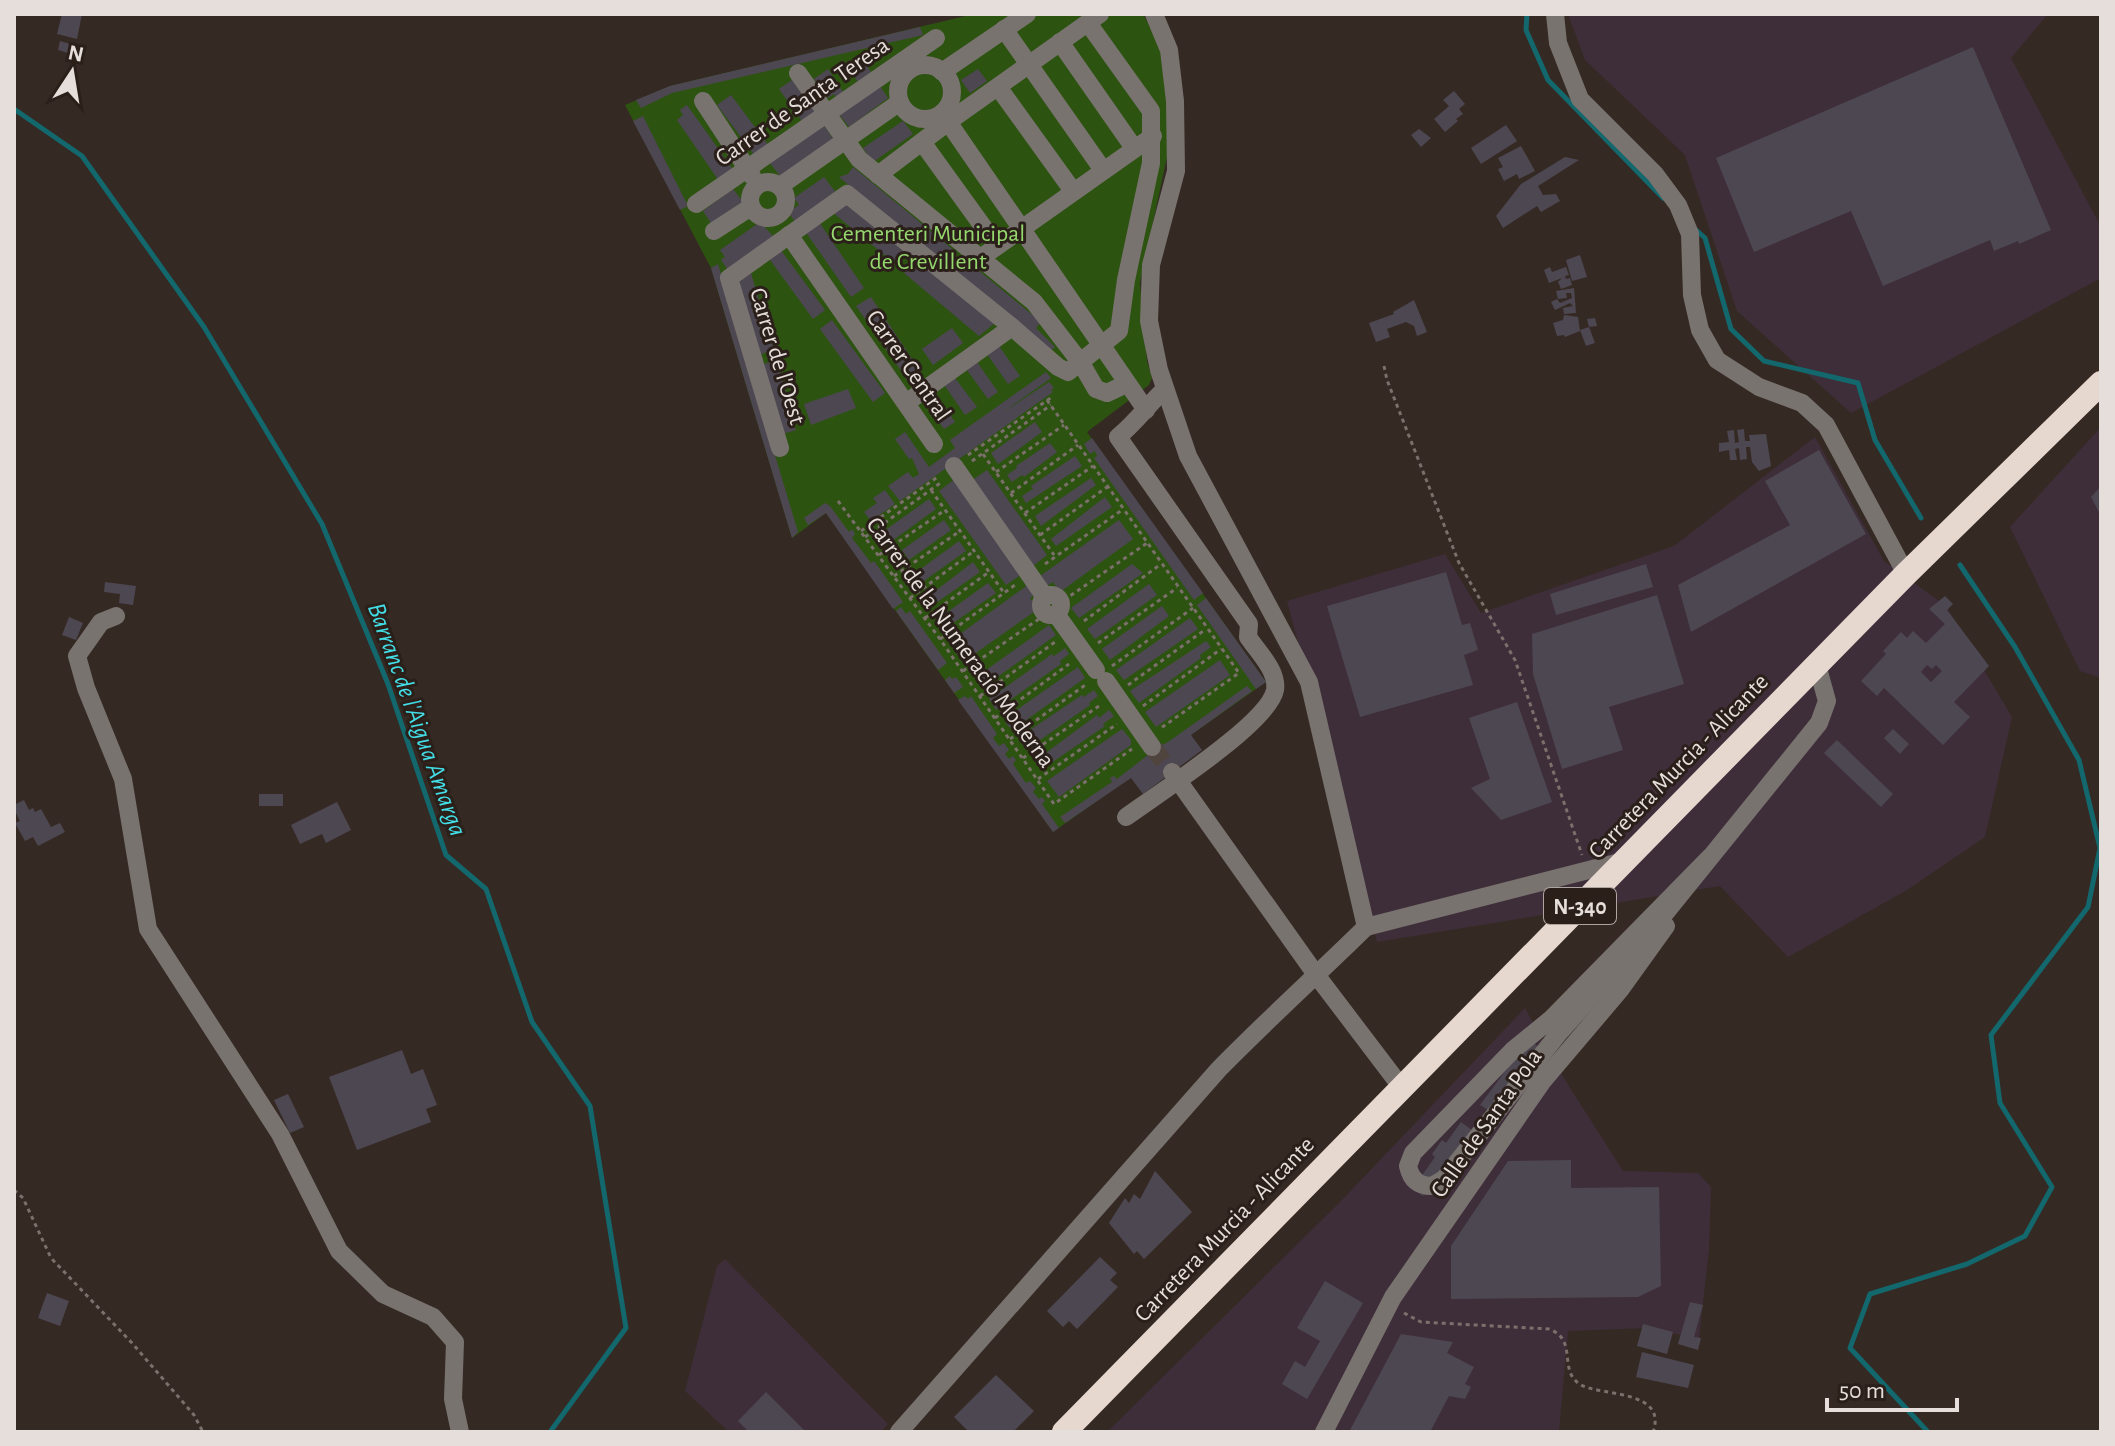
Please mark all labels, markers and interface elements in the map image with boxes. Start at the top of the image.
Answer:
north arrow [32,32,112,112]
street label: Carrer de Santa Teresa [711,33,894,171]
text: N [66,41,86,66]
park label: Cementeri Municipal de Crevillent [831,222,1025,274]
street label: Carrer de l'Oest [745,285,809,428]
street label: Carrer Central [861,306,955,425]
street label: Carrer de la Numeració Moderna [862,513,1059,772]
water label: Barranc de l'Aigua Amarga [363,599,471,839]
street label: Carretera Murcia - Alicante [1584,670,1773,864]
road number: N-340 [1544,888,1616,924]
street label: Calle de Santa Pola [1427,1045,1547,1202]
street label: Carretera Murcia - Alicante [1130,1133,1319,1327]
scale bar [1827,1362,1957,1412]
text: 50 m [1839,1379,1885,1403]

